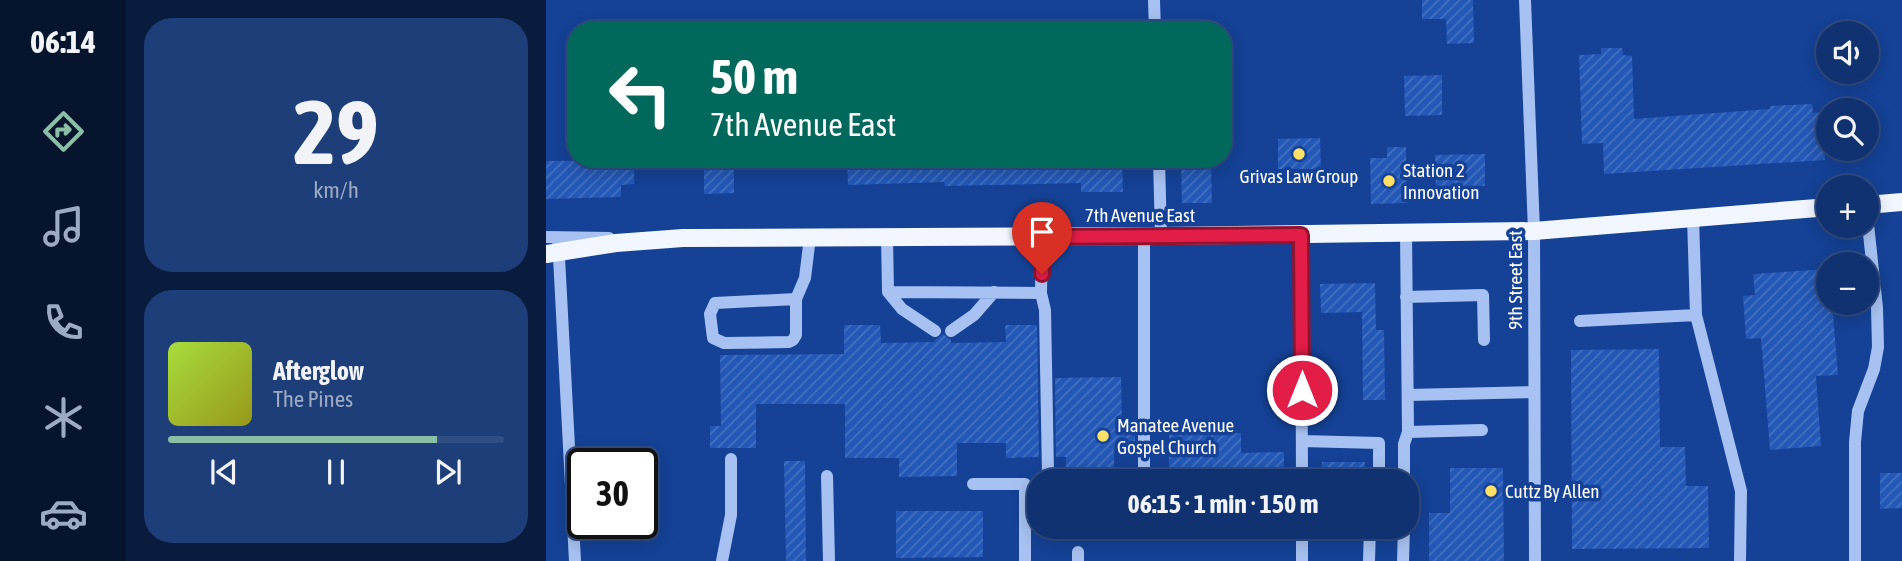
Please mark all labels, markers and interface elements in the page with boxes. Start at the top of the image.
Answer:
map controls [1816,21,1879,315]
button: sound [1816,21,1879,84]
text: 06:14 [30,23,96,60]
text: 50 m [710,48,798,104]
icon: left [595,49,686,140]
text: 29 [293,79,379,183]
button: search [1816,98,1879,161]
text: 7th Avenue East [710,106,896,143]
icon: directions [39,107,88,156]
marker: Grivas Law Group [1291,146,1307,162]
place label: Station 2 Innovation [1403,159,1479,203]
place label: Grivas Law Group [1240,165,1358,187]
marker: Station 2 Innovation [1381,173,1397,189]
button: + [1816,175,1879,238]
text: km/h [313,177,359,203]
icon: music [39,202,88,251]
pin [1012,202,1072,274]
street label: 7th Avenue East [1085,204,1195,226]
icon: arrive [1023,213,1061,251]
street label: 9th Street East [1504,230,1526,330]
button: − [1816,252,1879,315]
icon: phone [39,298,88,347]
position arrow [1265,353,1339,427]
text: Afterglow [273,356,364,386]
text: The Pines [273,386,353,412]
icon: climate [39,393,88,442]
place label: Manatee Avenue Gospel Church [1117,414,1234,458]
marker: Manatee Avenue Gospel Church [1095,428,1111,444]
speed limit sign: 30 [567,448,658,539]
icon: previous [205,453,243,491]
icon: pause [317,453,355,491]
icon: next [429,453,467,491]
place label: Cuttz By Allen [1505,480,1600,502]
marker: Cuttz By Allen [1483,483,1499,499]
icon: car [39,489,88,538]
text: 06:15 · 1 min · 150 m [1128,489,1318,519]

